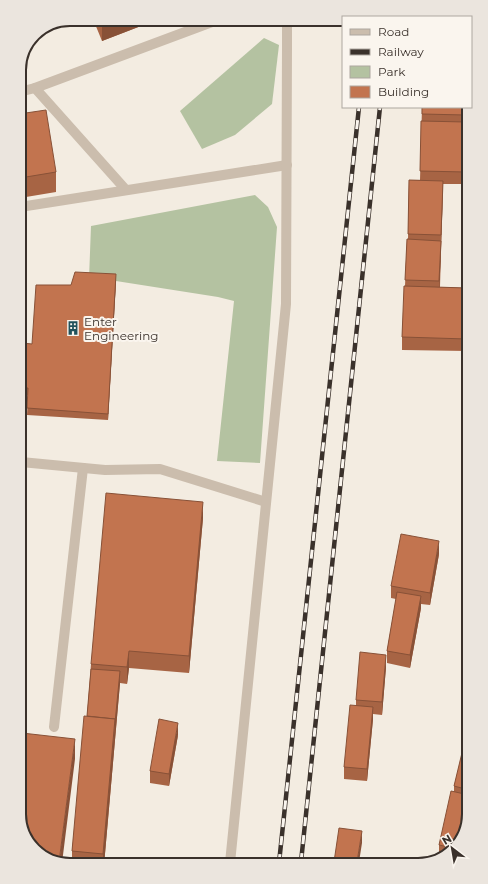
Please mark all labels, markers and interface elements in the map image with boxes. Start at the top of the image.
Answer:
legend [342,16,472,108]
text: Road [378,24,409,39]
text: Railway [378,44,424,59]
text: Park [378,64,406,79]
text: Building [378,84,429,99]
place label: Enter Engineering [84,314,158,343]
building icon: Enter Engineering [65,320,81,336]
north arrow [432,828,472,868]
text: N [439,831,454,848]

